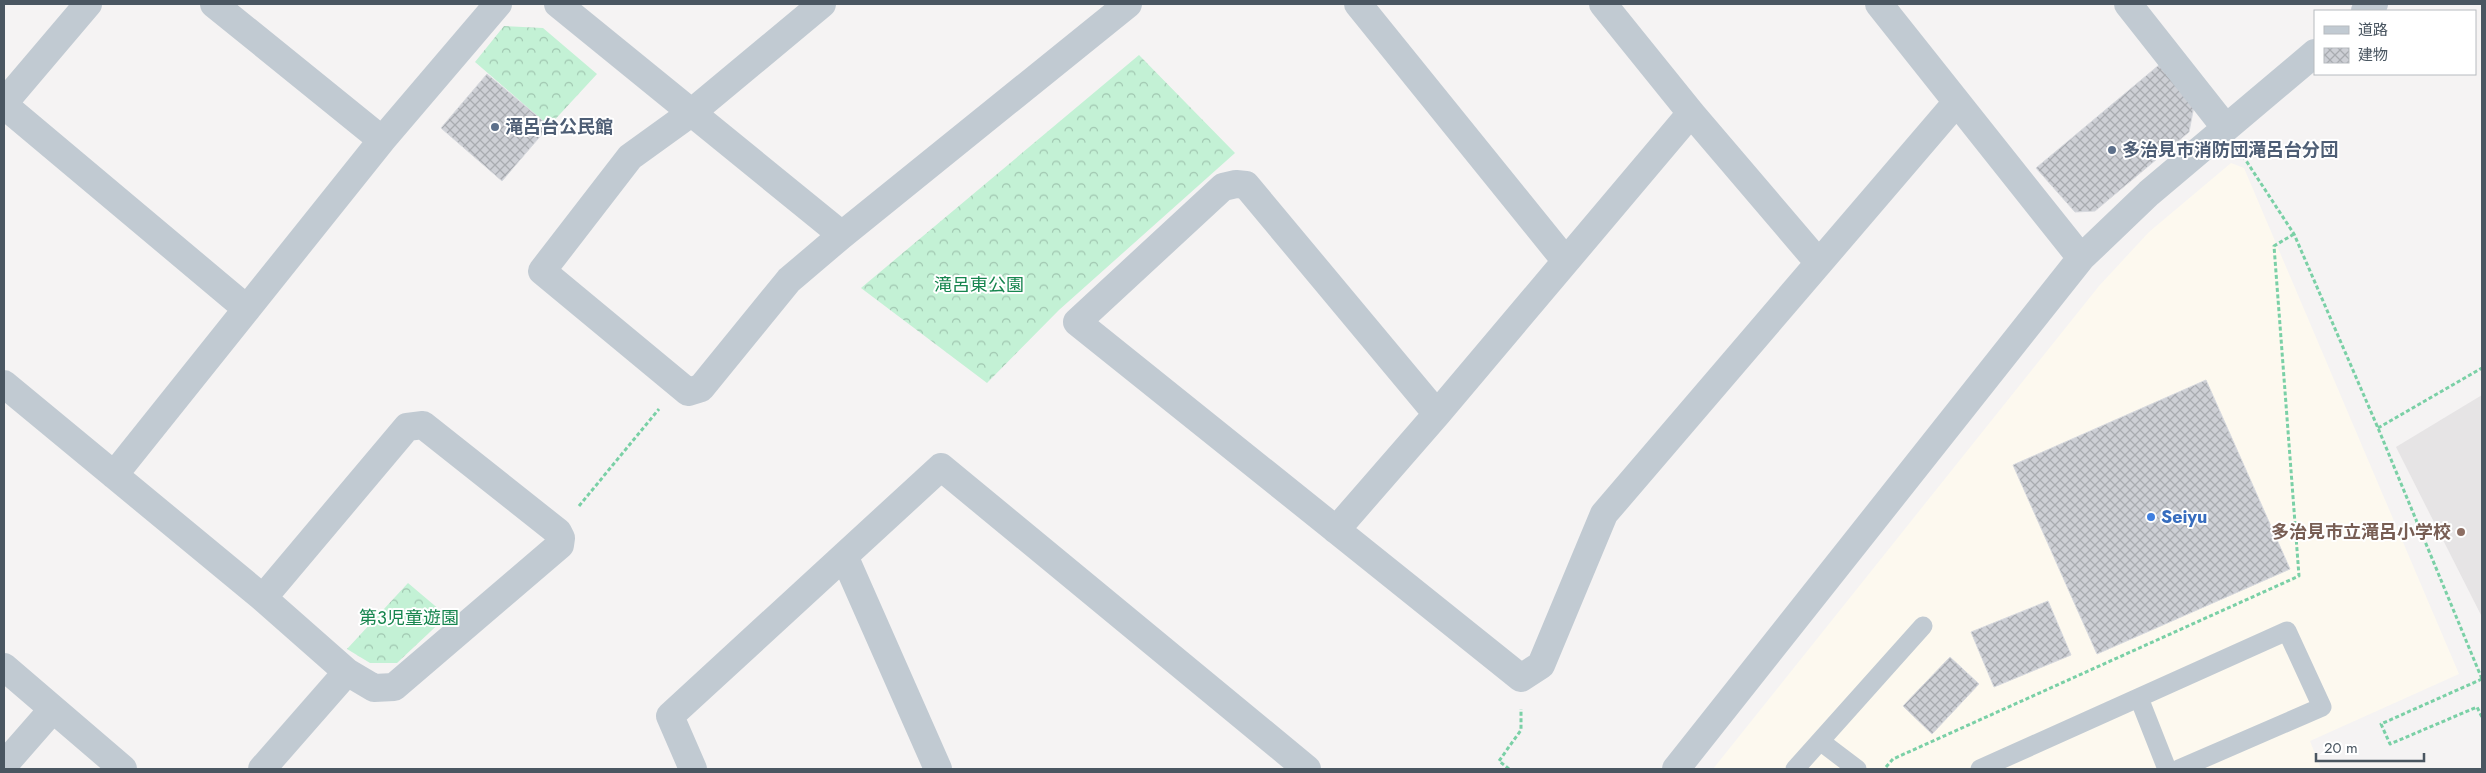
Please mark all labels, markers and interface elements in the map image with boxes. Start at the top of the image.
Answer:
legend [2314,10,2476,75]
text: 道路 [2358,19,2388,41]
text: 建物 [2358,44,2388,66]
place label: 滝呂台公民館 [505,114,613,140]
marker: 滝呂台公民館 [489,121,501,133]
place label: 多治見市消防団滝呂台分団 [2122,137,2338,163]
marker: 多治見市消防団滝呂台分団 [2106,144,2118,156]
park label: 滝呂東公園 [934,272,1024,298]
place label: Seiyu [2161,504,2207,530]
marker: Seiyu [2145,511,2157,523]
place label: 多治見市立滝呂小学校 [2271,519,2451,545]
marker: 多治見市立滝呂小学校 [2455,526,2467,538]
park label: 第3児童遊園 [359,605,459,631]
scale bar [2316,730,2424,762]
text: 20 m [2324,737,2358,759]

